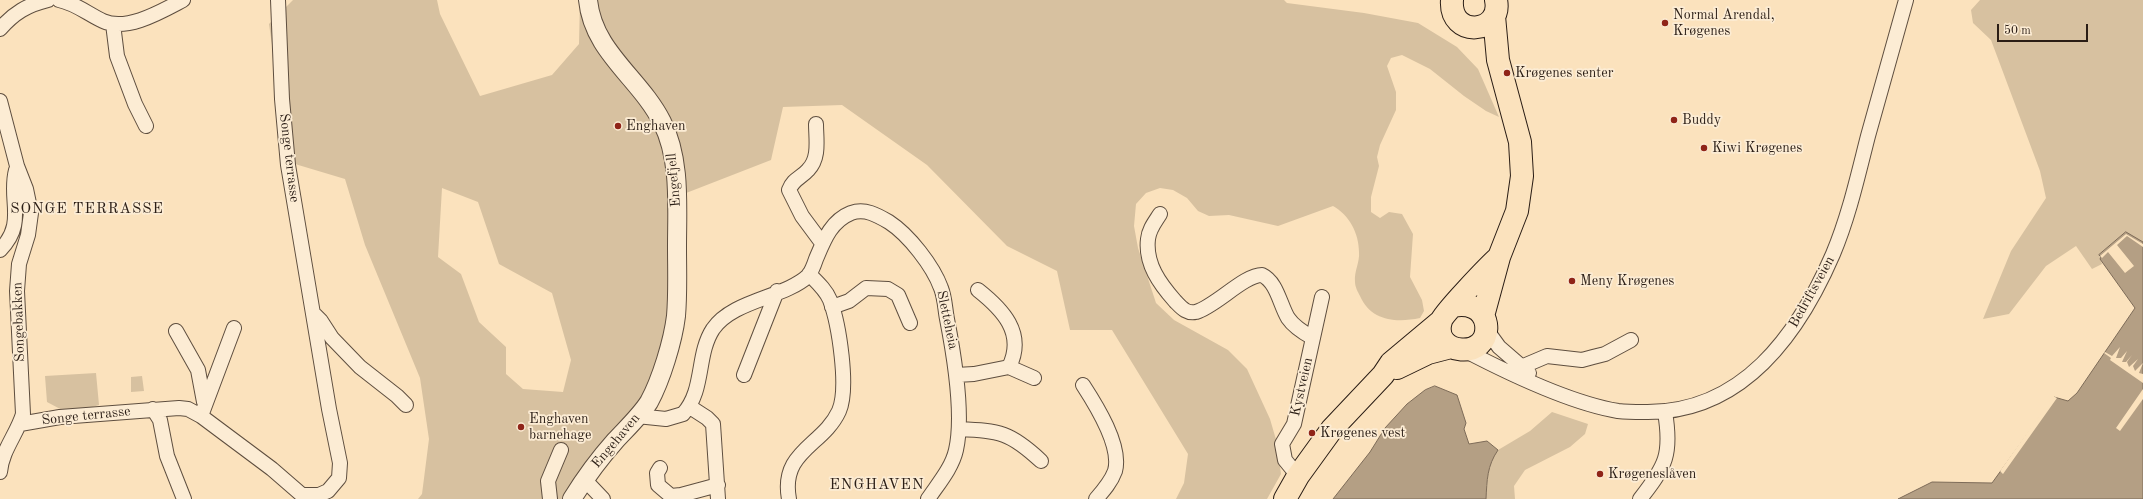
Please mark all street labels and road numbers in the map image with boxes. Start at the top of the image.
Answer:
street label: Songe terrasse [275,113,303,203]
street label: Engefjell [663,152,685,208]
street label: Bedriftsveien [1785,253,1839,331]
street label: Songebakken [9,282,29,362]
street label: Sletteheia [933,289,961,351]
street label: Kystveien [1287,356,1317,418]
street label: Songe terrasse [41,403,131,429]
street label: Engehaven [588,410,644,472]

